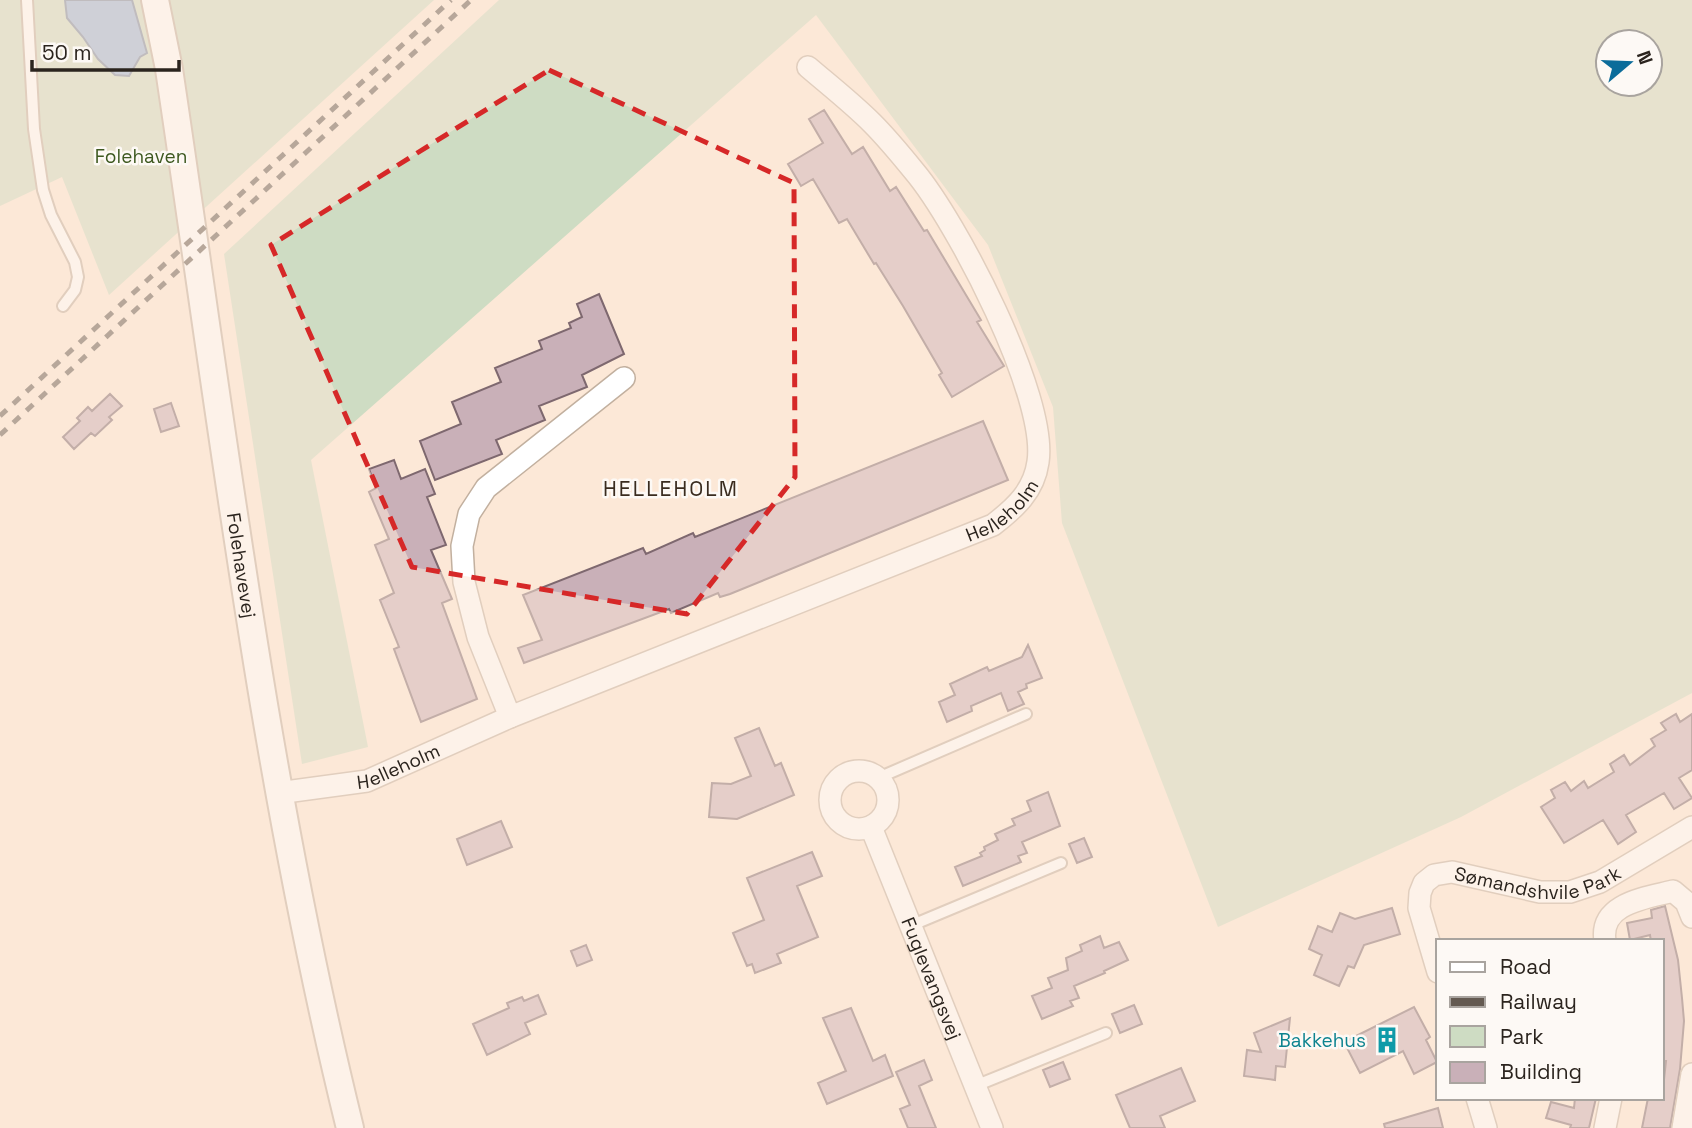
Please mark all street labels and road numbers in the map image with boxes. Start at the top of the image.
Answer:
street label: Helleholm [962,475,1044,547]
street label: Folehavevej [221,511,262,620]
street label: Helleholm [355,738,444,795]
street label: Sømandshvile Park [1452,860,1625,905]
street label: Fuglevangsvej [896,913,968,1043]

